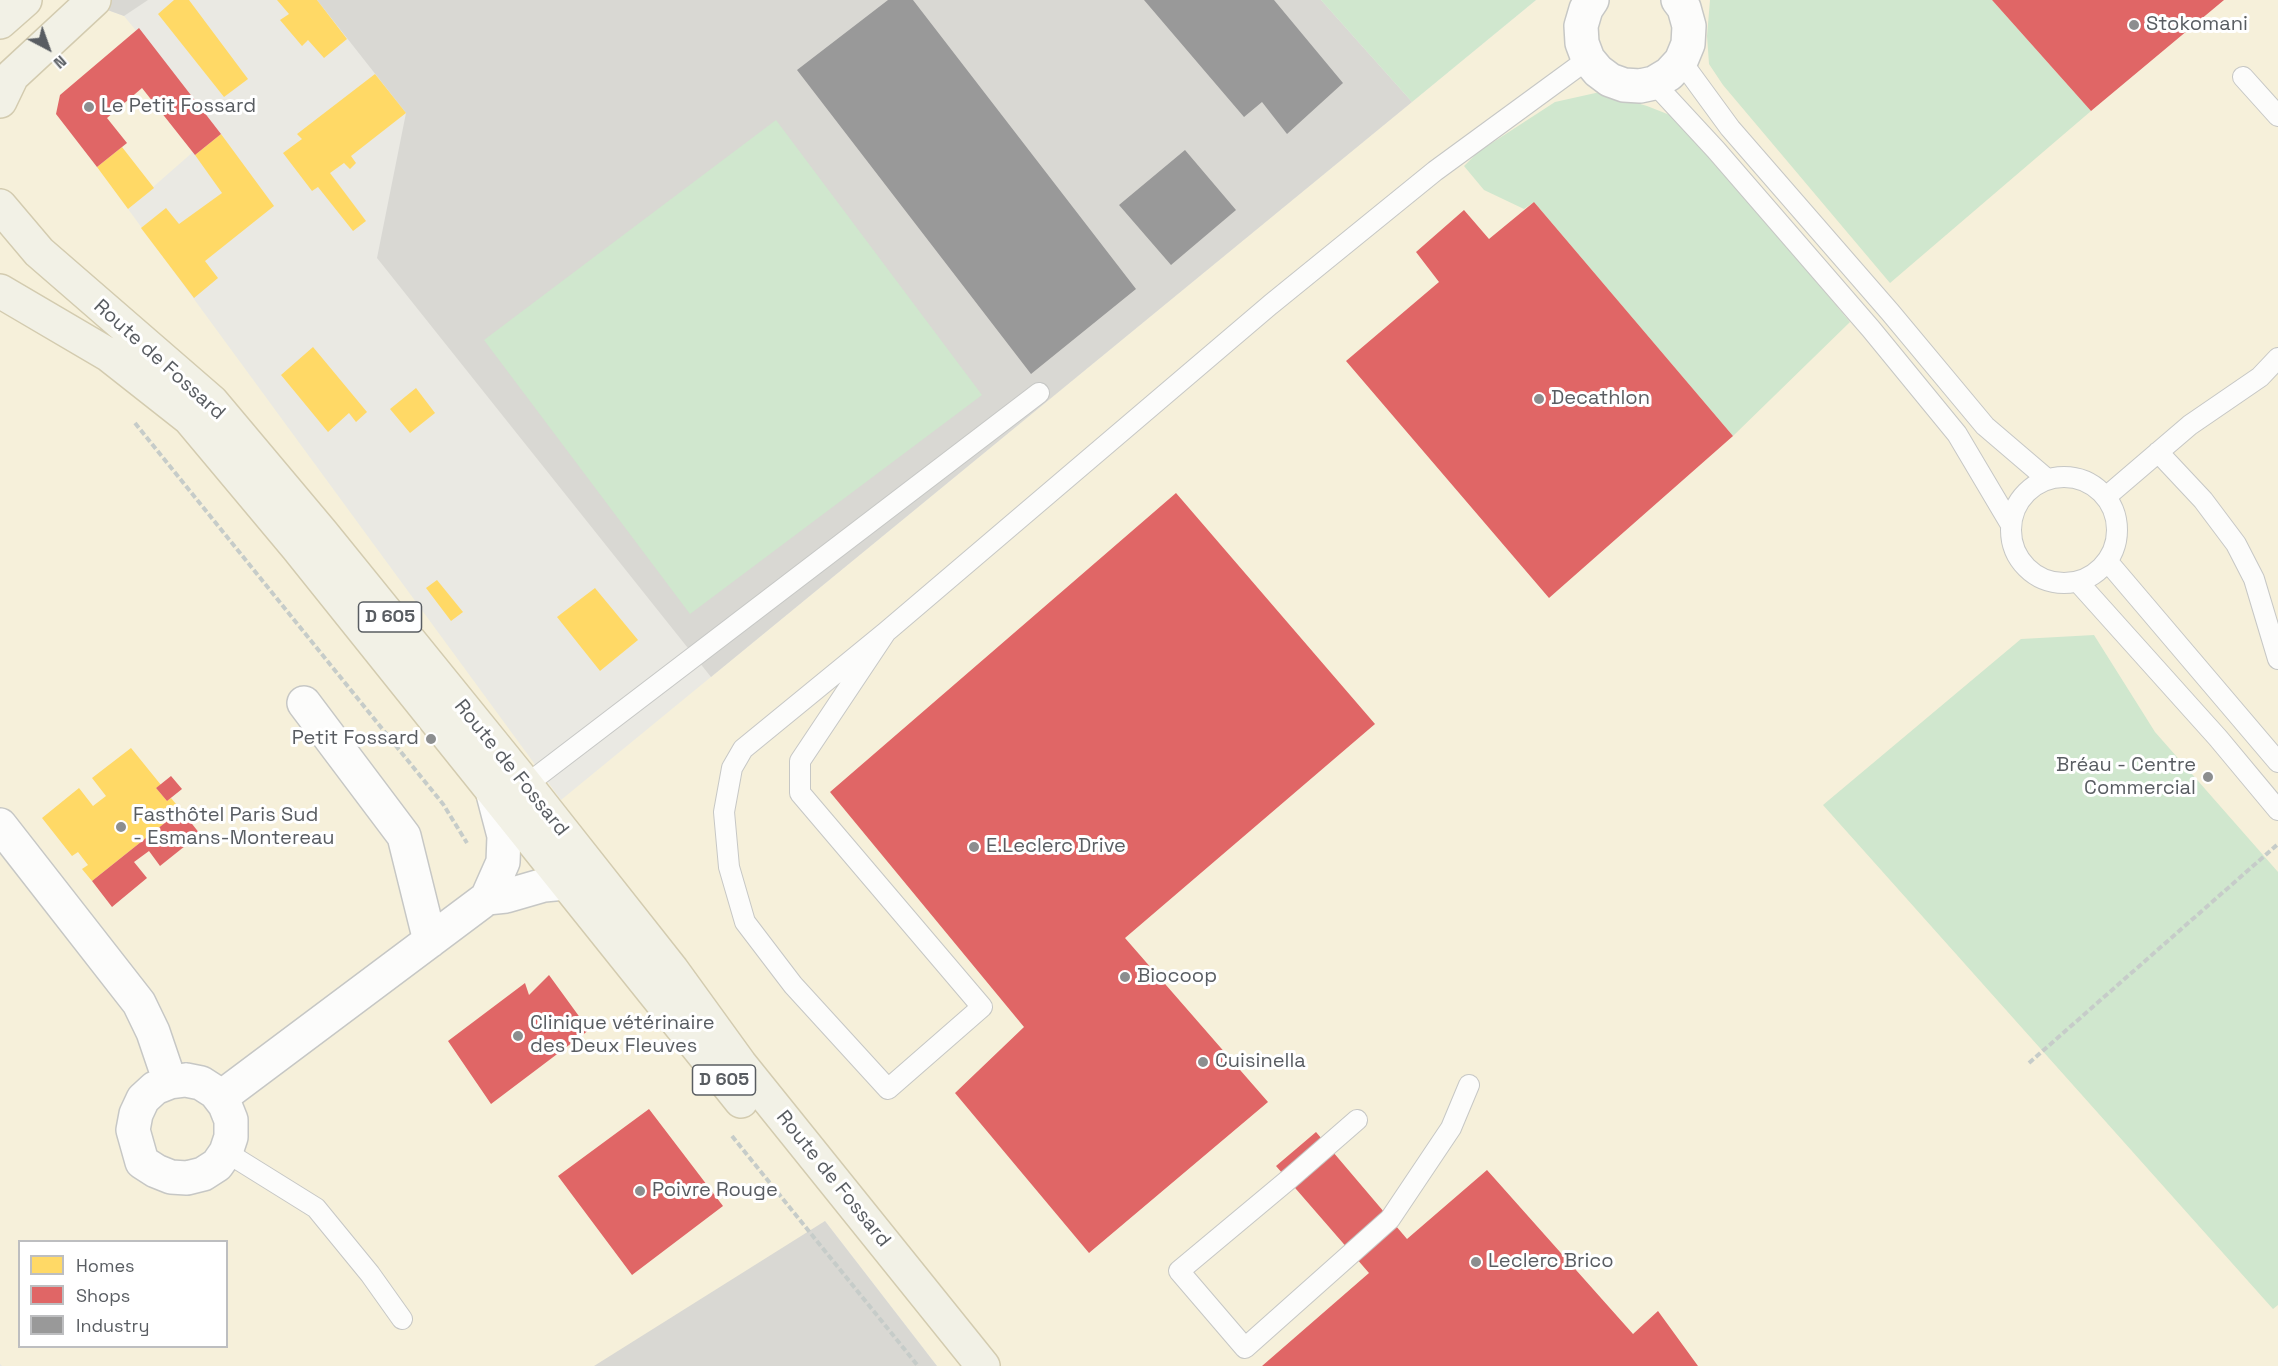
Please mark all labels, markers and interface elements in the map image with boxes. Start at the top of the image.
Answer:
place label: Stokomani [2146,13,2248,37]
north arrow [18,18,78,78]
marker: Stokomani [2127,18,2141,32]
text: N [49,51,71,73]
place label: Le Petit Fossard [101,95,256,119]
marker: Le Petit Fossard [82,100,96,114]
street label: Route de Fossard [88,295,230,425]
place label: Decathlon [1551,387,1650,411]
marker: Decathlon [1532,392,1546,406]
road number: D 605 [358,602,422,632]
street label: Route de Fossard [449,695,573,841]
place label: Petit Fossard [292,727,419,751]
marker: Petit Fossard [424,732,438,746]
place label: Bréau - Centre Commercial [2056,754,2196,801]
marker: Bréau - Centre Commercial [2201,770,2215,784]
place label: Fasthôtel Paris Sud - Esmans-Montereau [133,804,334,851]
marker: Fasthôtel Paris Sud - Esmans-Montereau [114,820,128,834]
place label: E.Leclerc Drive [986,835,1126,859]
marker: E.Leclerc Drive [967,840,981,854]
place label: Biocoop [1137,965,1217,989]
marker: Biocoop [1118,970,1132,984]
place label: Clinique vétérinaire des Deux Fleuves [530,1012,715,1059]
marker: Clinique vétérinaire des Deux Fleuves [511,1029,525,1043]
place label: Cuisinella [1215,1050,1306,1074]
marker: Cuisinella [1196,1055,1210,1069]
road number: D 605 [692,1065,756,1095]
street label: Route de Fossard [771,1106,895,1252]
place label: Poivre Rouge [652,1179,778,1203]
marker: Poivre Rouge [633,1184,647,1198]
legend [18,1240,228,1348]
place label: Leclerc Brico [1488,1250,1614,1274]
text: Homes [76,1254,135,1277]
marker: Leclerc Brico [1469,1255,1483,1269]
text: Shops [76,1284,130,1307]
text: Industry [76,1314,149,1337]

